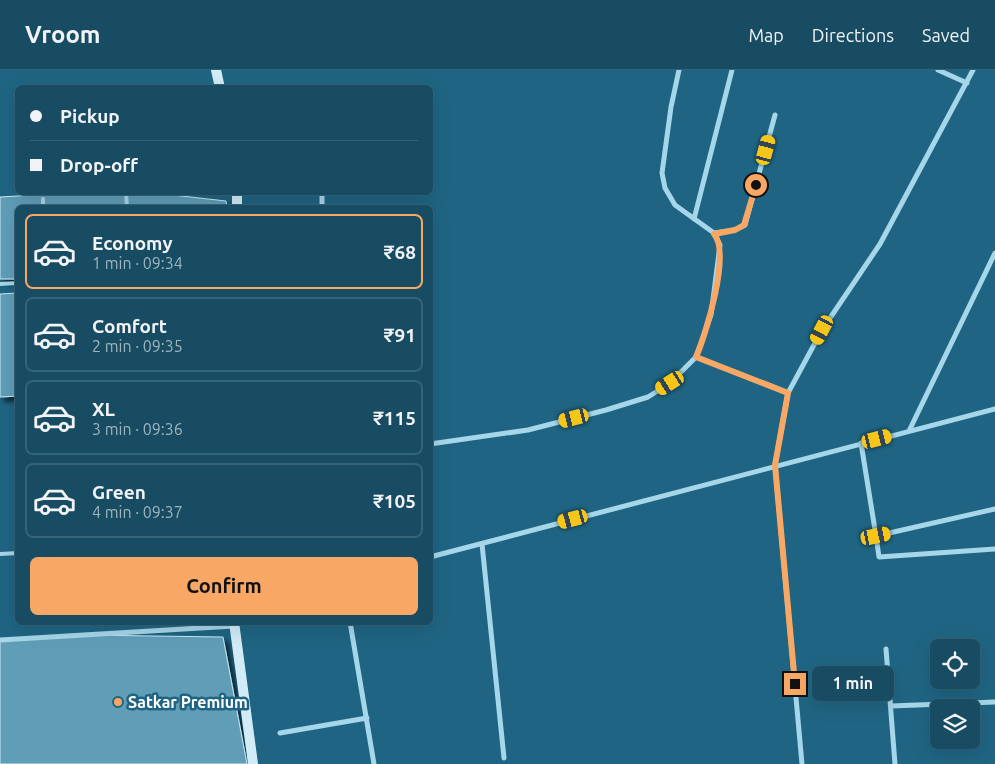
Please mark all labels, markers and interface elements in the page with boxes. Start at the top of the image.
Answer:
text: Vroom [25,21,101,48]
text: Map [748,25,784,45]
text: Directions [812,25,894,45]
text: Saved [922,25,970,45]
text: Pickup [60,105,120,127]
car [754,134,777,166]
text: Drop-off [60,154,138,176]
route start [745,174,767,196]
icon: car [32,229,77,274]
text: Economy [92,232,173,254]
text: ₹68 [384,241,416,263]
text: 1 min · 09:34 [92,254,183,272]
icon: car [32,312,77,357]
car [808,313,835,347]
text: Comfort [92,315,167,337]
text: ₹91 [384,324,416,346]
text: 2 min · 09:35 [92,337,183,355]
car [653,369,686,397]
icon: car [32,395,77,440]
text: XL [92,398,115,420]
text: ₹115 [373,407,416,429]
car [557,407,590,429]
text: 3 min · 09:36 [92,420,183,438]
car [860,428,893,450]
icon: car [32,478,77,523]
text: Green [92,481,146,503]
text: ₹105 [373,490,416,512]
text: 4 min · 09:37 [92,503,183,521]
car [556,508,589,530]
car [859,526,892,546]
button: Confirm [30,557,418,615]
map controls [930,639,980,749]
button: locate [930,639,980,689]
callout: 1 min [812,666,895,702]
route end [784,673,806,695]
text: 1 min [833,674,873,692]
place label: Satkar Premium [128,693,248,711]
marker: Satkar Premium [112,696,124,708]
button: layers [930,699,980,749]

